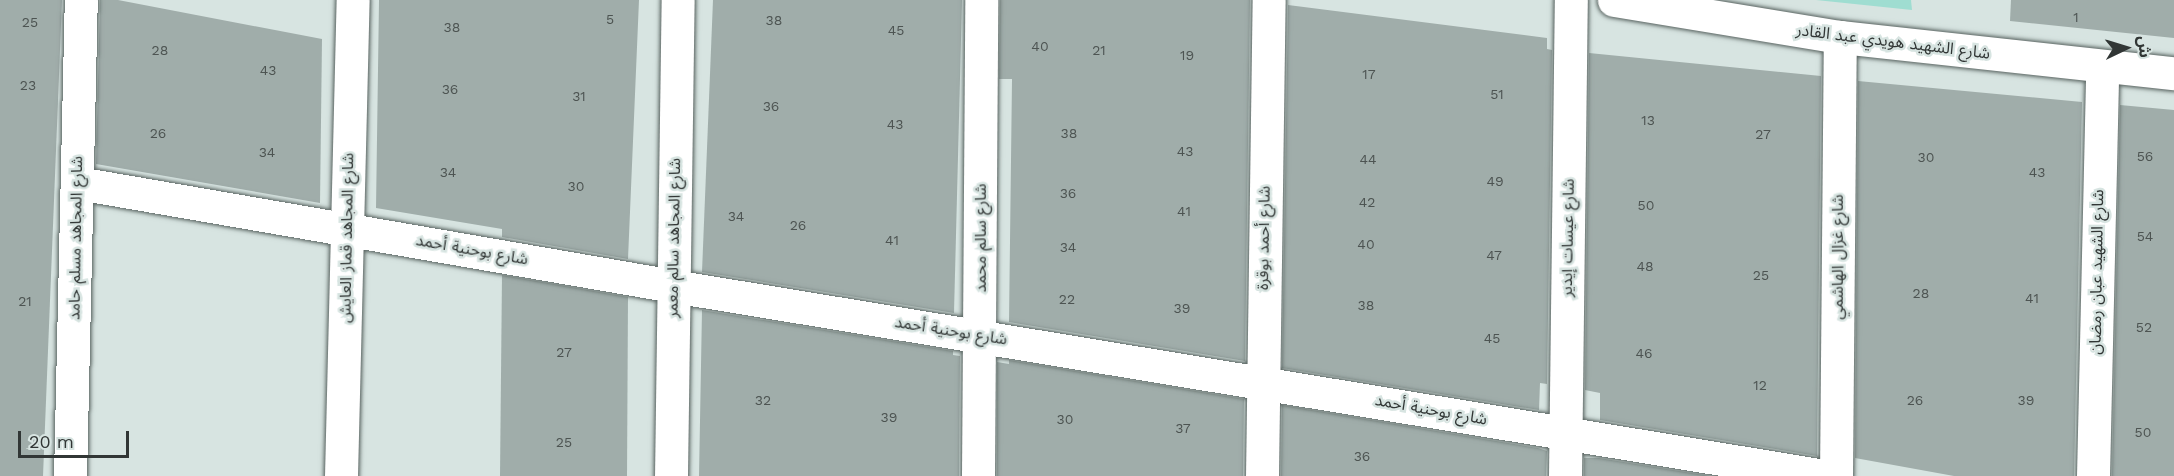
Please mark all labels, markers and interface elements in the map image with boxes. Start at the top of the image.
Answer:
house number: 1 [2073,9,2079,25]
house number: 5 [606,11,614,27]
house number: 38 [766,12,782,28]
house number: 25 [22,14,38,30]
north arrow [2096,18,2156,78]
house number: 38 [444,19,460,35]
street label: شارع الشهيد هويدي عبد القادر [1795,21,1991,63]
house number: 45 [888,22,904,38]
text: ش [2134,35,2155,58]
house number: 40 [1031,38,1049,54]
house number: 28 [152,42,168,58]
house number: 21 [1092,42,1106,58]
house number: 19 [1180,47,1194,63]
house number: 43 [260,62,276,78]
house number: 17 [1362,66,1376,82]
house number: 23 [20,77,36,93]
house number: 36 [442,81,458,97]
house number: 51 [1490,86,1504,102]
house number: 31 [572,88,586,104]
house number: 36 [763,98,779,114]
house number: 13 [1641,112,1655,128]
house number: 43 [887,116,903,132]
house number: 26 [150,125,166,141]
house number: 38 [1061,125,1077,141]
house number: 27 [1755,126,1771,142]
house number: 43 [1177,143,1193,159]
house number: 34 [259,144,275,160]
house number: 56 [2137,148,2153,164]
house number: 30 [1918,149,1934,165]
house number: 44 [1359,151,1377,167]
street label: شارع المجاهد قماز العايش [336,153,358,323]
street label: شارع المجاهد مسلم حامد [65,156,87,320]
street label: شارع المجاهد سالم معمر [663,158,685,318]
house number: 34 [440,164,456,180]
house number: 43 [2029,164,2045,180]
house number: 49 [1486,173,1504,189]
house number: 30 [568,178,584,194]
street label: شارع عيسات إيدير [1557,179,1579,297]
street label: شارع سالم محمد [971,184,991,292]
house number: 36 [1060,185,1076,201]
street label: شارع أحمد بوقرة [1253,186,1275,290]
street label: شارع الشهيد عبان رمضان [2086,189,2108,355]
house number: 42 [1359,194,1375,210]
street label: شارع غزال الهاشمي [1828,194,1848,320]
house number: 50 [1638,197,1654,213]
house number: 41 [1177,203,1191,219]
house number: 34 [728,208,744,224]
house number: 26 [790,217,806,233]
house number: 54 [2137,228,2153,244]
street label: شارع بوحنية أحمد [414,231,530,269]
house number: 41 [885,232,899,248]
house number: 40 [1357,236,1375,252]
house number: 34 [1060,239,1076,255]
house number: 47 [1486,247,1502,263]
house number: 48 [1636,258,1654,274]
house number: 25 [1753,267,1769,283]
house number: 28 [1913,285,1929,301]
house number: 41 [2025,290,2039,306]
house number: 22 [1059,291,1075,307]
house number: 21 [18,293,32,309]
house number: 38 [1358,297,1374,313]
house number: 39 [1174,300,1190,316]
street label: شارع بوحنية أحمد [893,313,1009,349]
house number: 52 [2136,319,2152,335]
house number: 45 [1484,330,1500,346]
house number: 27 [556,344,572,360]
house number: 46 [1635,345,1653,361]
house number: 12 [1753,377,1767,393]
street label: شارع بوحنية أحمد [1373,391,1489,429]
house number: 32 [755,392,771,408]
house number: 26 [1907,392,1923,408]
house number: 39 [2018,392,2034,408]
house number: 39 [881,409,897,425]
house number: 30 [1057,411,1073,427]
scale bar [21,419,132,457]
house number: 37 [1175,420,1191,436]
house number: 50 [2135,424,2151,440]
text: 20 m [29,431,74,452]
house number: 25 [556,434,572,450]
house number: 36 [1354,448,1370,464]

